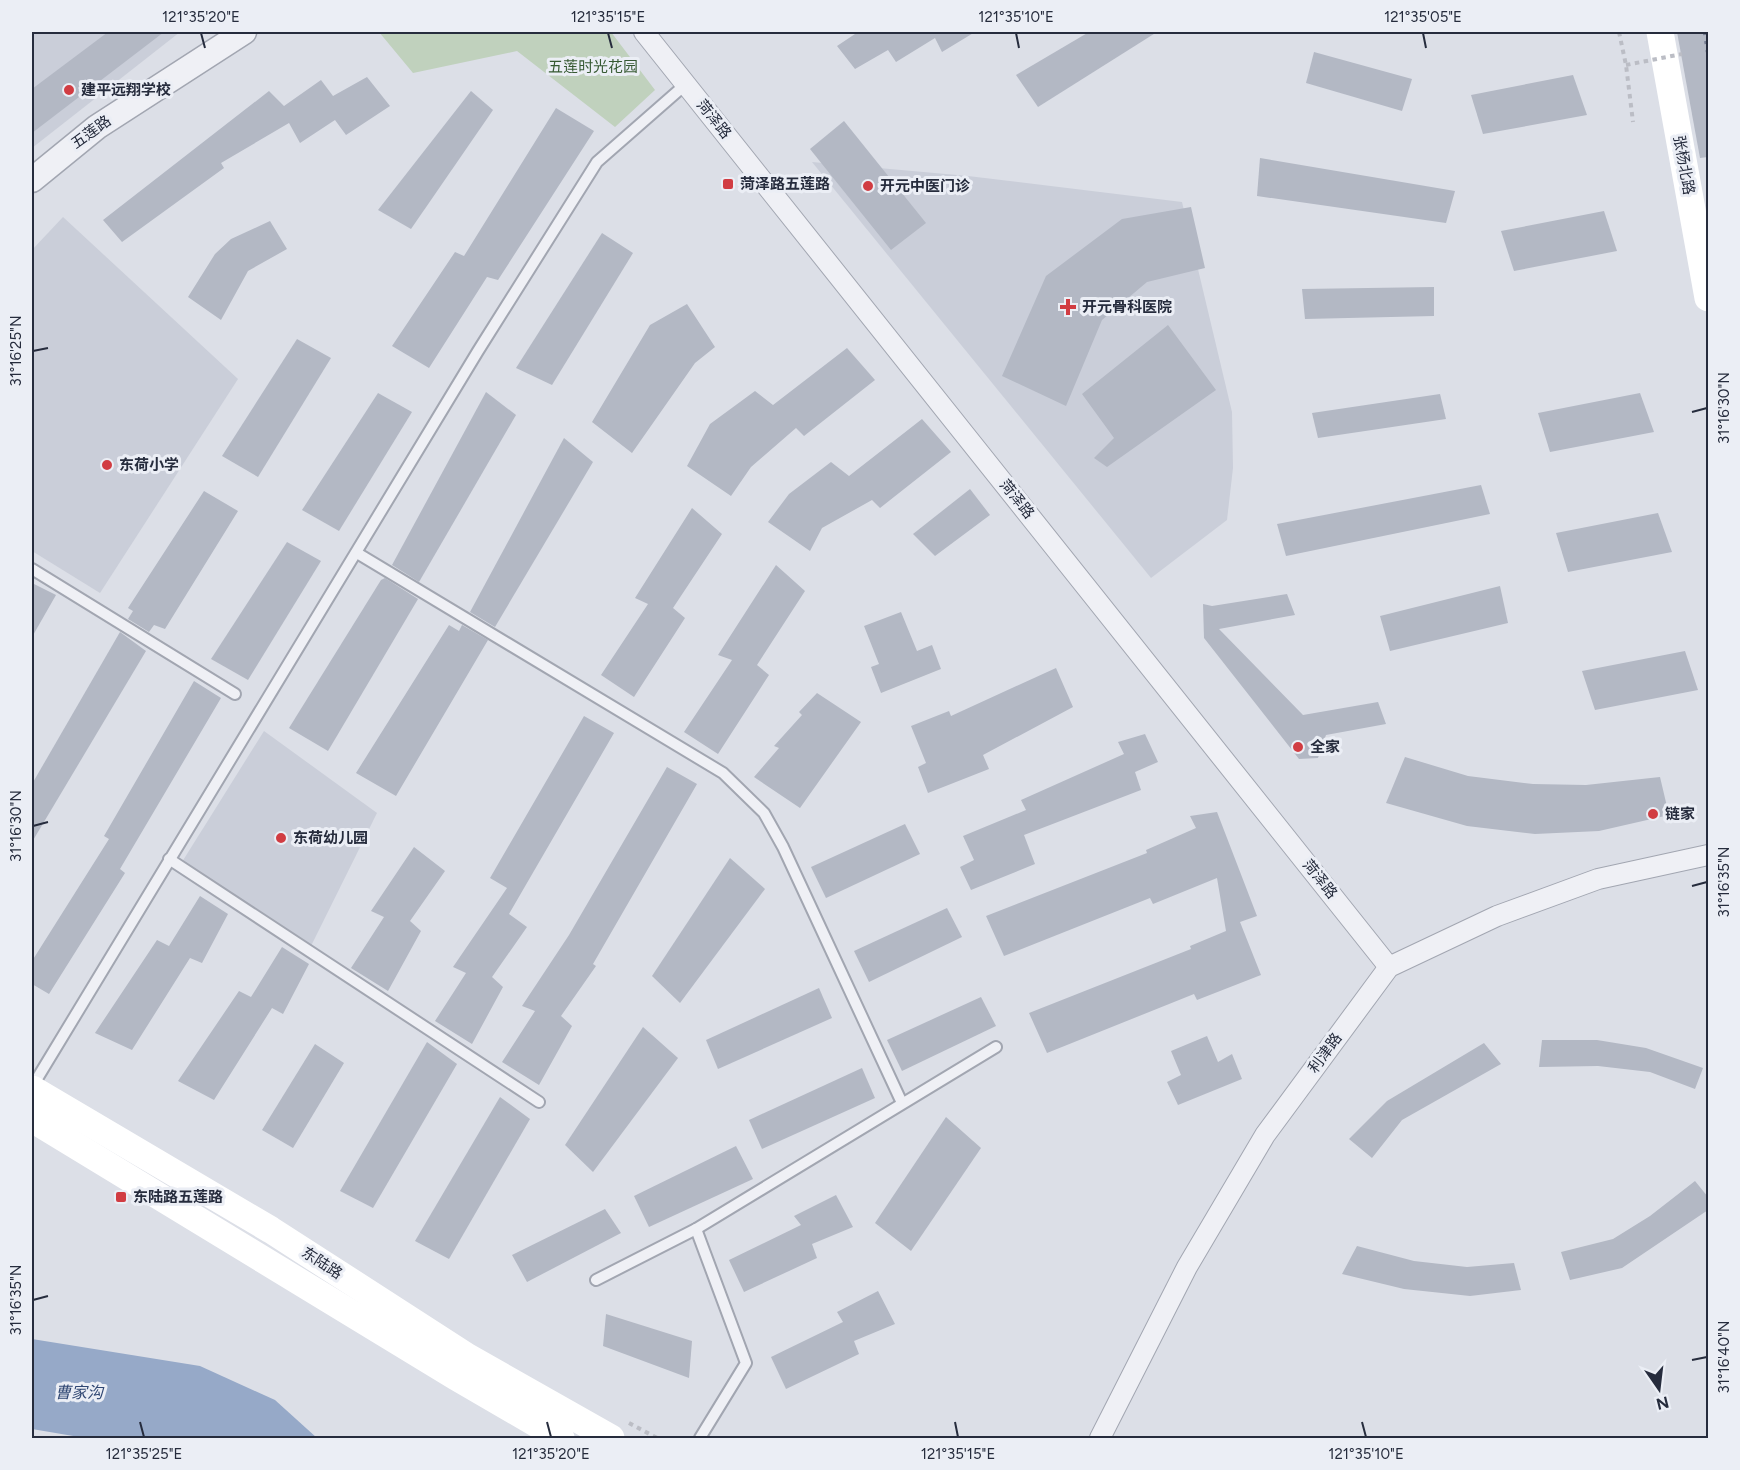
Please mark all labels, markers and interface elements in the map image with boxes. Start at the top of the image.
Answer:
text: 121°35'20"E [162,8,240,26]
text: 121°35'15"E [571,8,645,26]
text: 121°35'10"E [978,8,1054,26]
text: 121°35'05"E [1384,8,1462,26]
park label: 五莲时光花园 [548,58,638,76]
place label: 建平远翔学校 [81,81,171,99]
marker: 建平远翔学校 [62,83,76,97]
street label: 菏泽路 [693,96,735,142]
street label: 五莲路 [68,111,114,153]
street label: 张杨北路 [1670,134,1698,196]
place label: 菏泽路五莲路 [740,175,830,193]
marker: 菏泽路五莲路 [721,177,735,191]
place label: 开元中医门诊 [880,177,971,195]
marker: 开元中医门诊 [861,179,875,193]
marker: 开元骨科医院 [1059,298,1077,316]
place label: 开元骨科医院 [1082,298,1172,316]
text: 31°16'25"N [7,316,25,387]
text: 31°16'30"N [1715,372,1733,444]
place label: 东荷小学 [119,456,179,474]
marker: 东荷小学 [100,458,114,472]
street label: 菏泽路 [996,476,1038,522]
place label: 全家 [1310,738,1340,756]
marker: 全家 [1291,740,1305,754]
text: 31°16'30"N [7,790,25,862]
place label: 链家 [1665,805,1695,823]
marker: 链家 [1646,807,1660,821]
place label: 东荷幼儿园 [293,829,368,847]
marker: 东荷幼儿园 [274,831,288,845]
text: 31°16'35"N [1715,847,1733,917]
street label: 菏泽路 [1299,856,1341,902]
street label: 利津路 [1304,1030,1346,1076]
place label: 东陆路五莲路 [133,1188,223,1206]
marker: 东陆路五莲路 [114,1190,128,1204]
street label: 东陆路 [298,1243,346,1283]
text: 31°16'35"N [7,1265,25,1335]
text: 31°16'40"N [1715,1321,1733,1393]
north arrow [1629,1359,1689,1419]
water label: 曹家沟 [55,1383,105,1402]
text: N [1654,1392,1671,1414]
text: 121°35'25"E [106,1445,182,1463]
text: 121°35'20"E [512,1445,590,1463]
text: 121°35'15"E [921,1445,995,1463]
text: 121°35'10"E [1328,1445,1404,1463]

